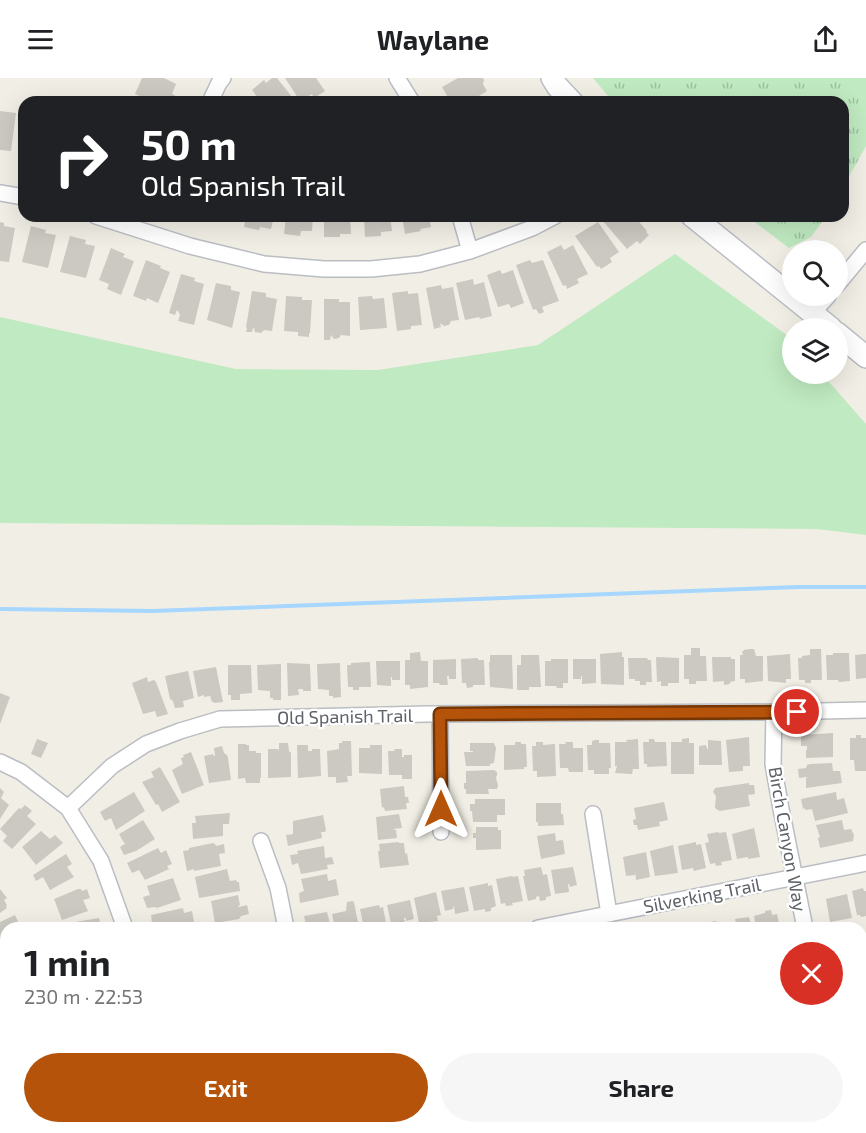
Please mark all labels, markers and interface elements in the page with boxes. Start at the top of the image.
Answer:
icon: menu [24,23,57,56]
text: Waylane [377,23,489,55]
icon: share [809,23,842,56]
text: 50 m [141,118,237,168]
icon: right [42,120,120,198]
text: Old Spanish Trail [141,169,345,201]
map controls [782,240,848,384]
button: search [782,240,848,306]
button: layers [782,318,848,384]
pin [771,686,822,737]
icon: arrive [780,695,813,728]
street label: Old Spanish Trail [277,704,414,728]
street label: Birch Canyon Way [764,765,812,914]
position arrow [409,777,473,841]
street label: Silverking Trail [641,873,763,917]
text: 1 min [24,940,111,983]
button: close [780,942,843,1005]
text: 230 m · 22:53 [24,984,143,1008]
button: Exit [24,1053,428,1122]
button: Share [440,1053,843,1122]

